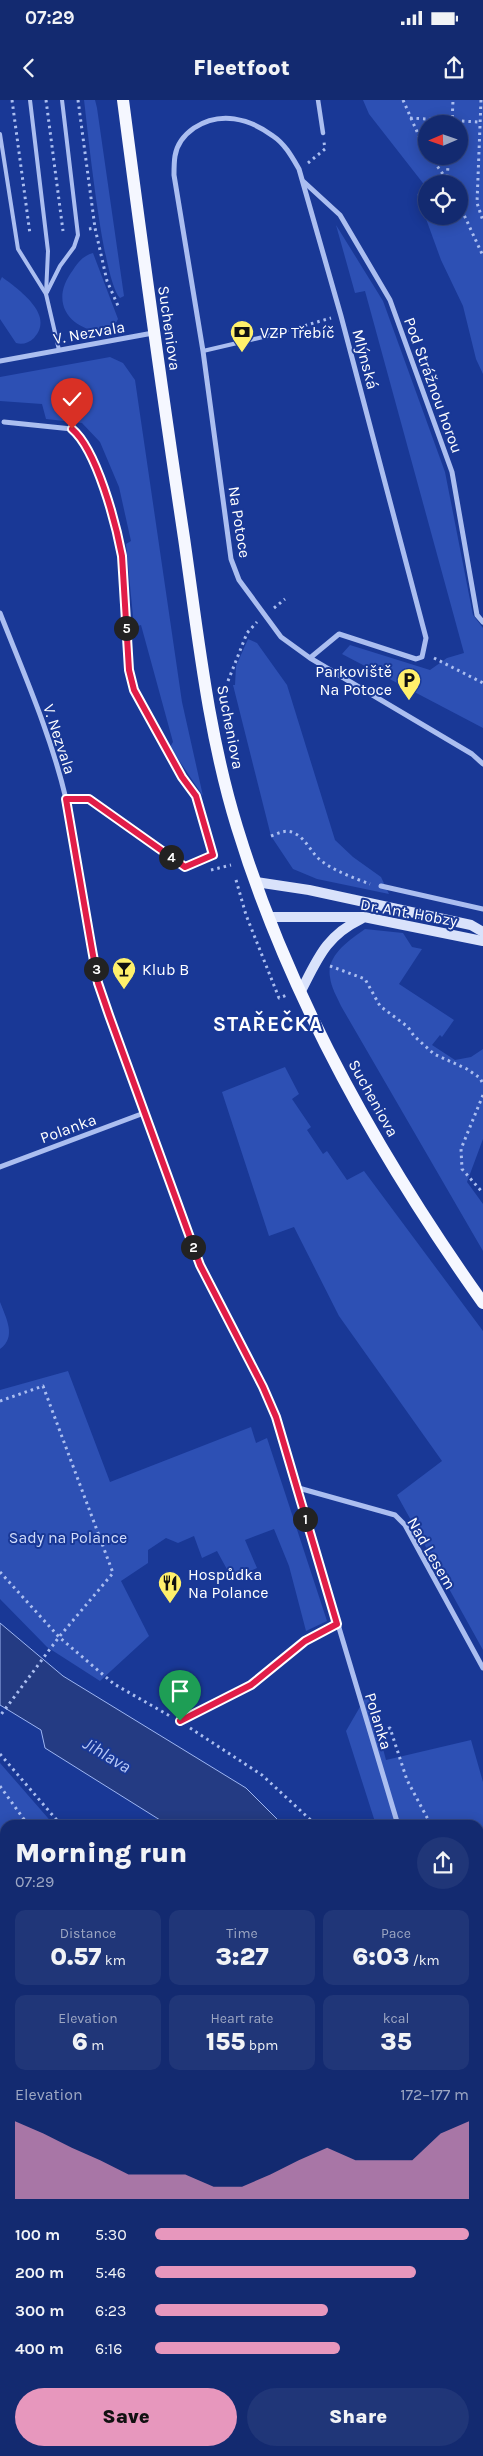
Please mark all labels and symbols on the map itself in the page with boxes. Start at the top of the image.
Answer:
north arrow [418,115,468,165]
street label: Sucheniova [154,284,185,372]
street label: Pod Strážnou horou [400,315,467,456]
street label: V. Nezvala [52,317,126,348]
bank icon: VZP Třebíč [229,319,255,353]
place label: VZP Třebíč [260,323,334,342]
street label: Mlýnská [348,327,383,391]
pin [51,378,93,429]
street label: Na Potoce [224,485,255,559]
pin: 5 [114,616,138,640]
place label: Parkoviště Na Potoce [315,662,392,699]
parking icon: Parkoviště Na Potoce [396,667,422,701]
street label: Sucheniova [213,683,248,771]
street label: V. Nezvala [39,702,80,777]
pin: 4 [158,844,184,870]
street label: Dr. Ant. Hobzy [359,895,460,930]
pin: 3 [84,956,108,982]
bar icon: Klub B [111,956,137,990]
place label: Klub B [142,960,189,979]
district label: STAŘEČKA [213,1010,323,1036]
street label: Sucheniova [345,1056,403,1140]
street label: Polanka [37,1110,99,1147]
pin: 2 [180,1234,206,1260]
pin: 1 [292,1506,318,1532]
street label: Nad Lesem [403,1514,460,1593]
park label: Sady na Polance [9,1528,127,1547]
place label: Hospůdka Na Polance [188,1565,269,1602]
restaurant icon: Hospůdka Na Polance [157,1570,183,1604]
pin [159,1670,201,1721]
street label: Polanka [361,1690,396,1752]
water label: Jihlava [79,1732,135,1778]

